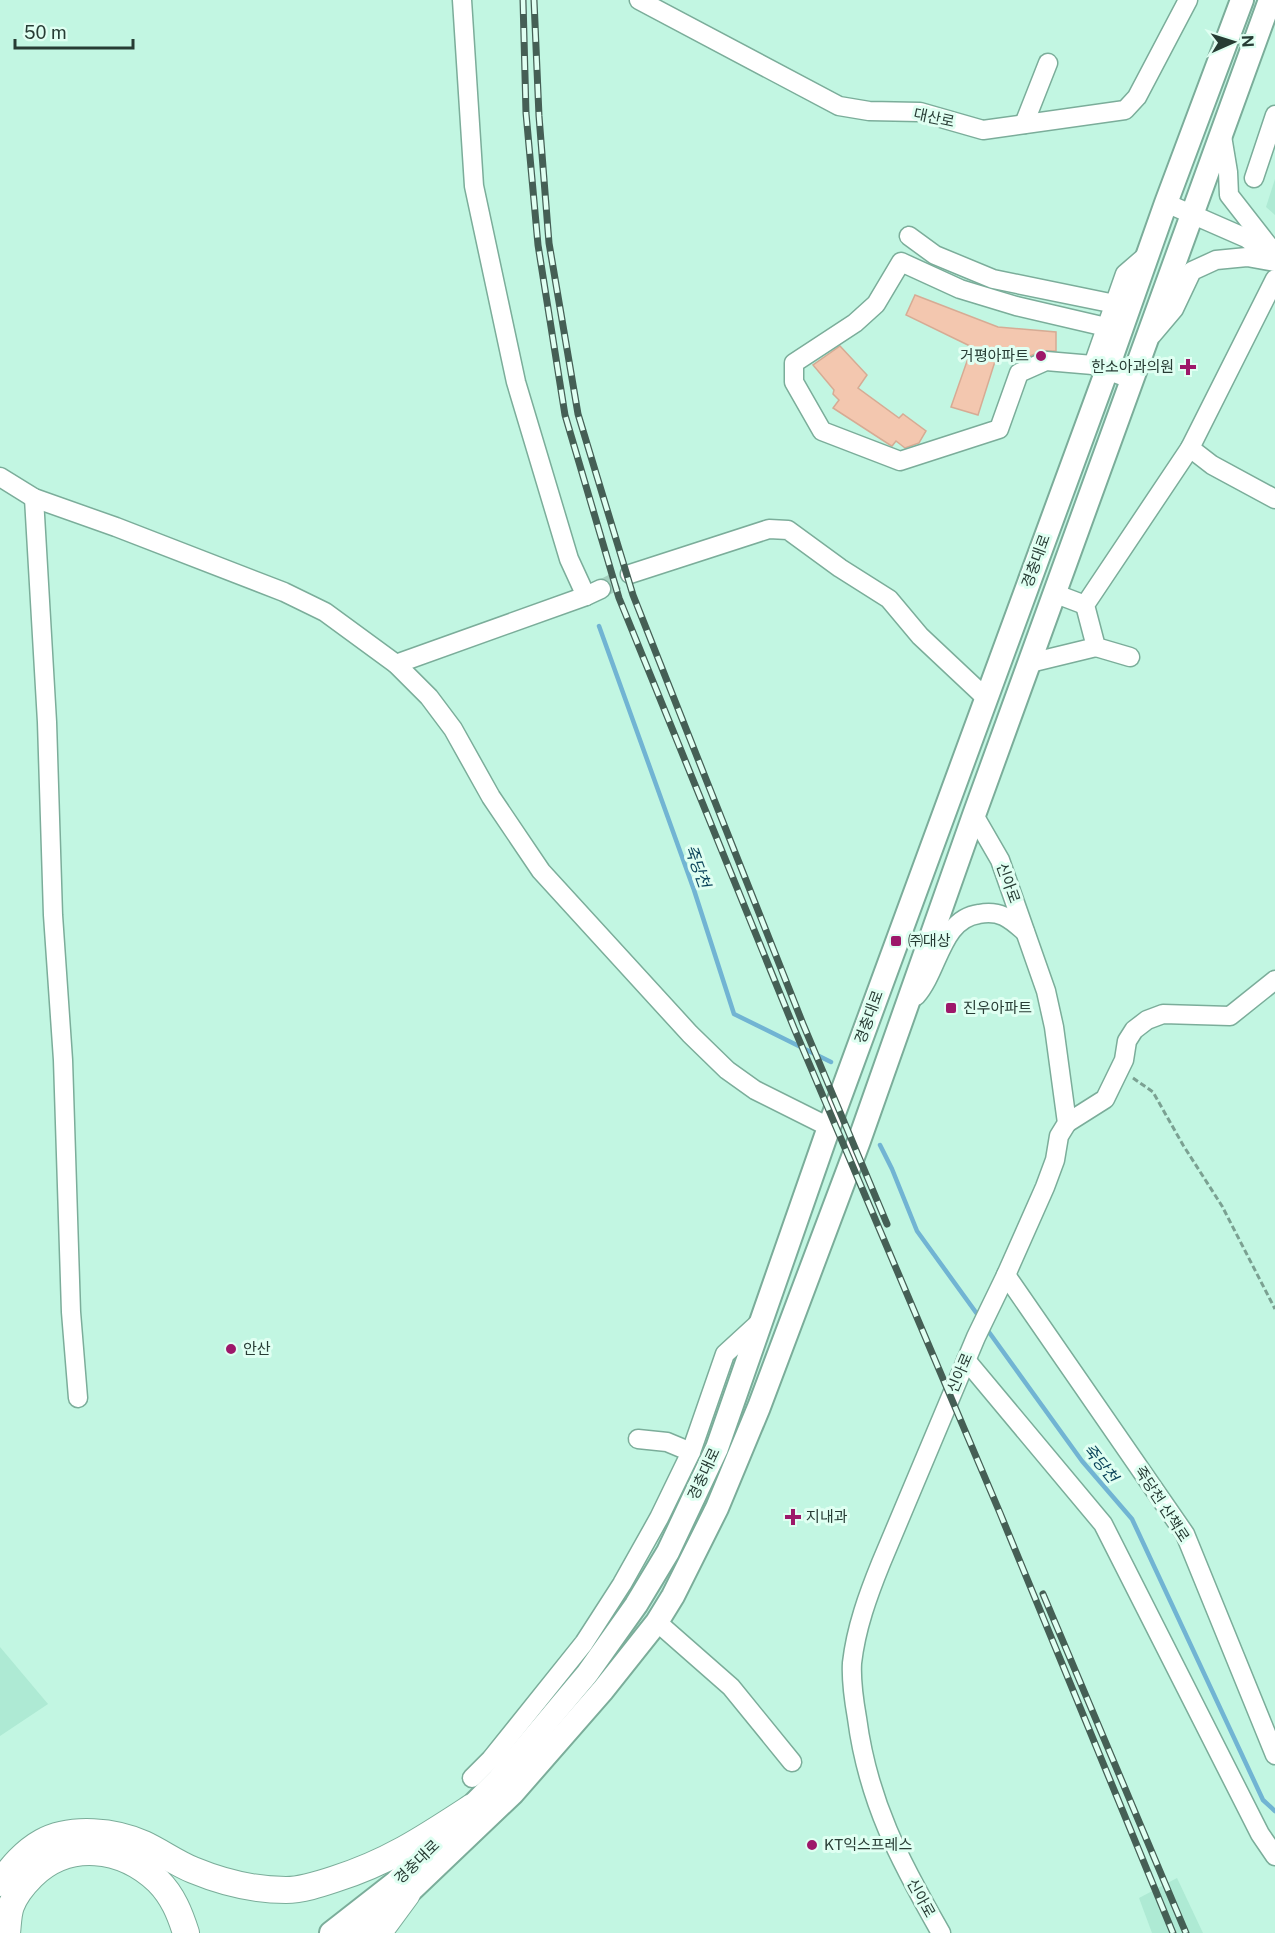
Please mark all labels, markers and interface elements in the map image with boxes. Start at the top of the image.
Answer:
scale bar [15,12,134,50]
north arrow [1203,12,1263,72]
text: 50 m [24,22,67,43]
text: N [1238,34,1257,48]
street label: 대산로 [912,105,956,130]
place label: 거평아파트 [960,347,1029,364]
marker: 거평아파트 [1034,349,1048,363]
place label: 한소아과의원 [1091,358,1174,375]
marker: 한소아과의원 [1179,358,1197,376]
street label: 경충대로 [1018,532,1053,590]
water label: 죽당천 [681,842,715,892]
street label: 신아로 [993,860,1024,905]
place label: ㈜대상 [908,932,951,949]
marker: ㈜대상 [889,934,903,948]
street label: 경충대로 [851,988,886,1046]
place label: 진우아파트 [963,999,1032,1016]
marker: 진우아파트 [944,1001,958,1015]
place label: 안산 [243,1340,271,1357]
marker: 안산 [224,1342,238,1356]
street label: 신아로 [944,1350,975,1395]
water label: 죽당천 [1079,1440,1123,1488]
street label: 경충대로 [684,1445,723,1502]
street label: 죽당천 산책로 [1132,1463,1193,1545]
marker: 지내과 [784,1508,802,1526]
place label: 지내과 [806,1508,848,1525]
street label: 경충대로 [391,1836,442,1887]
place label: KT익스프레스 [824,1836,912,1853]
marker: KT익스프레스 [805,1838,819,1852]
street label: 신아로 [904,1876,939,1920]

